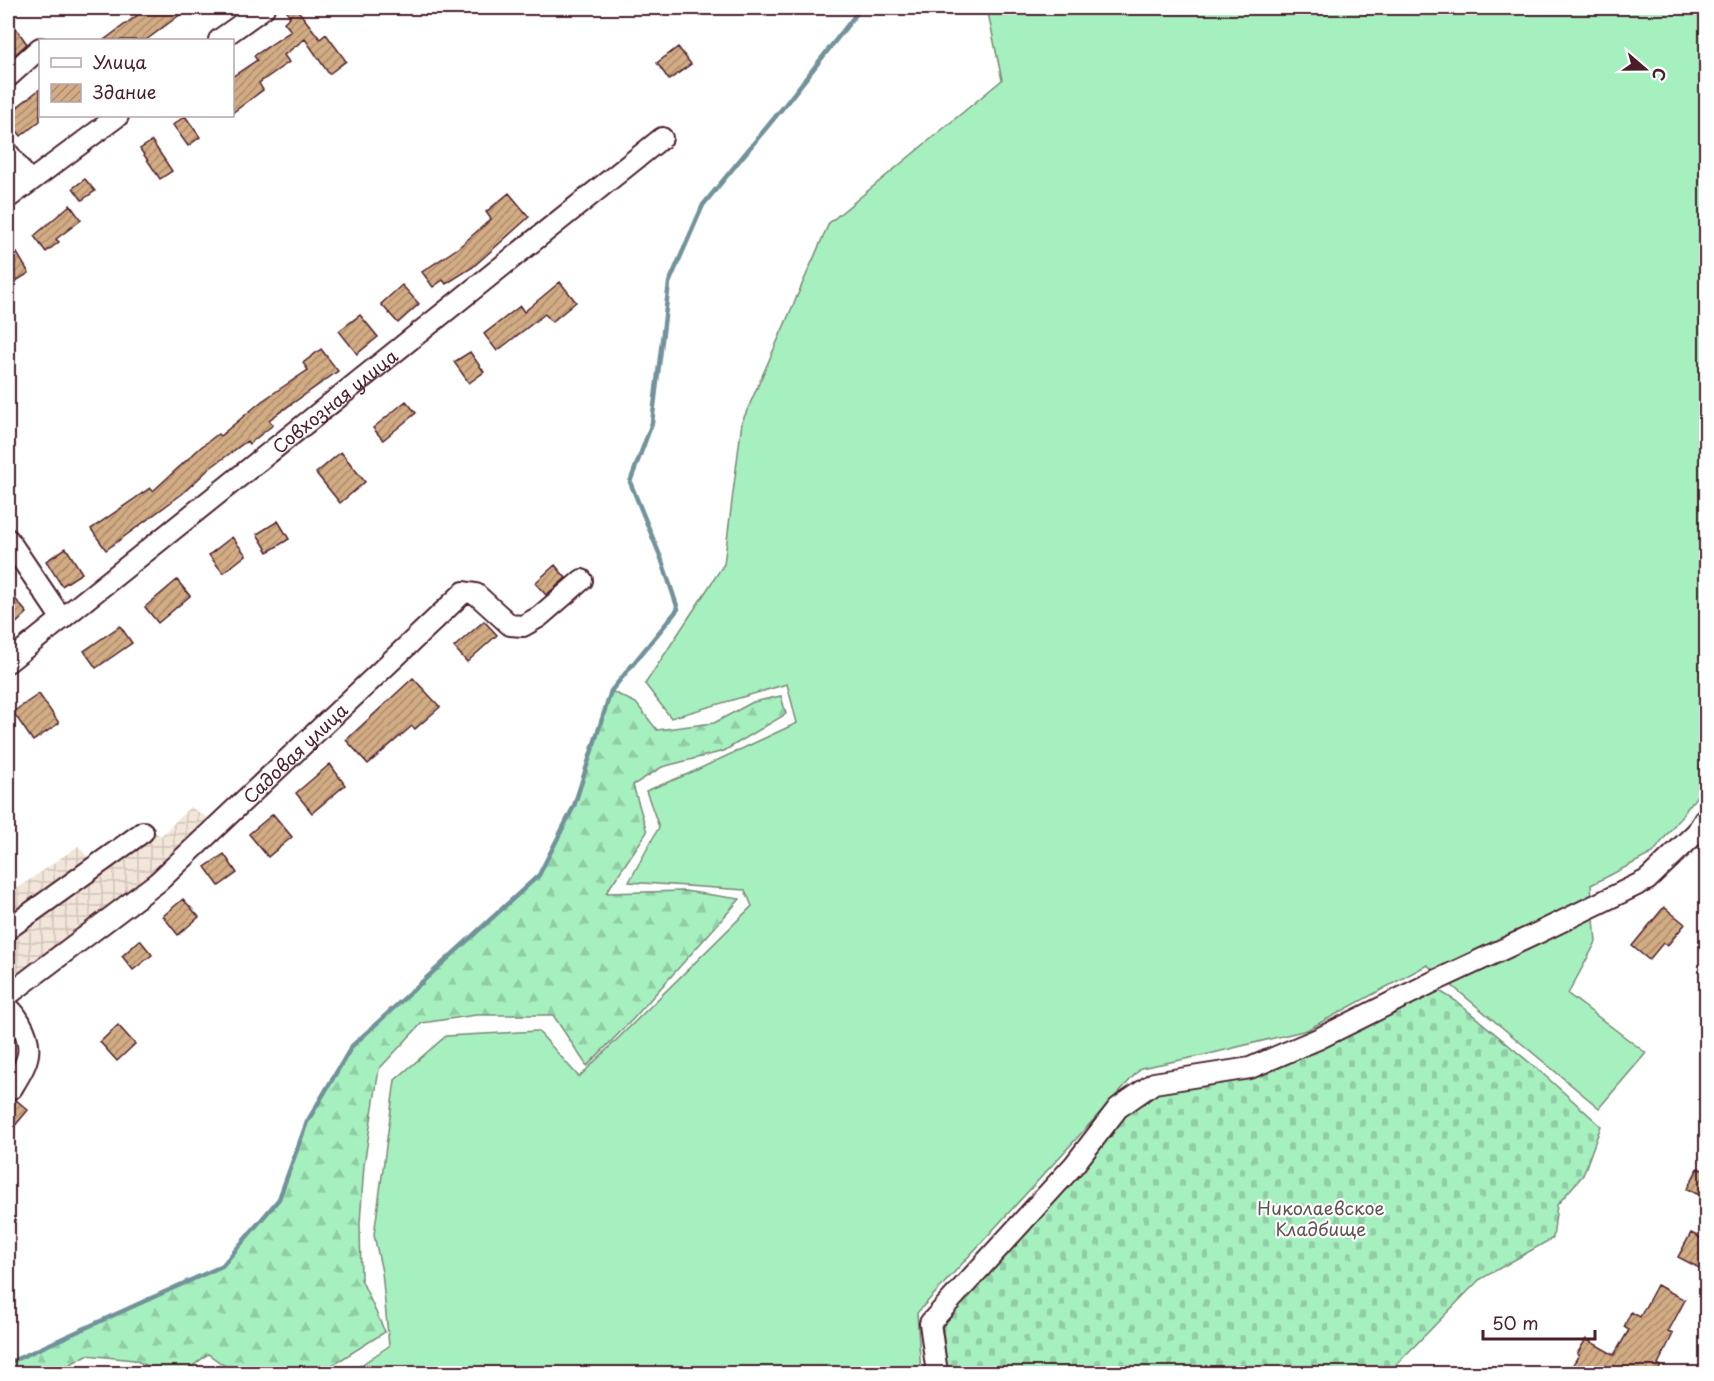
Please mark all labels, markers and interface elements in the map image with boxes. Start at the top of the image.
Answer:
legend [39,39,234,117]
north arrow [1615,39,1675,99]
text: Улица [93,48,147,75]
text: С [1647,65,1673,84]
text: Здание [93,78,156,105]
street label: Совхозная улица [266,342,403,459]
street label: Садовая улица [236,696,354,809]
park label: Николаевское Кладбище [1257,1194,1385,1242]
scale bar [1483,1303,1596,1341]
text: 50 m [1492,1309,1539,1336]

